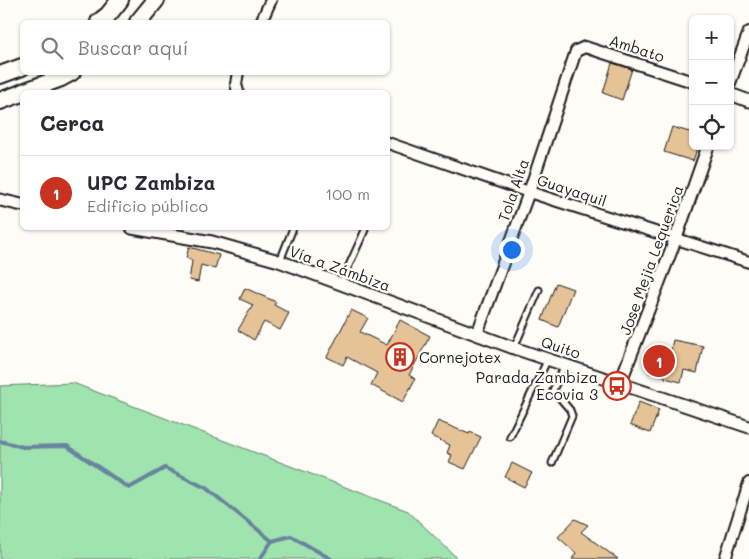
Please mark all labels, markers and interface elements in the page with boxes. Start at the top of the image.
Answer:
map controls [689,15,734,150]
button: + [689,15,734,60]
search box [20,20,390,75]
street label: Ambato [607,30,667,66]
icon: search [38,34,66,62]
text: Buscar aquí [78,35,188,60]
button: − [689,60,734,105]
button: locate [689,105,734,150]
text: Cerca [40,109,105,136]
street label: Tola Alta [493,156,533,224]
street label: Guayaquil [535,169,609,211]
text: UPC Zambiza [87,170,215,195]
street label: Jose Mejia Lequerica [615,182,687,338]
text: 1 [52,183,60,204]
text: 100 m [325,183,370,204]
text: Edificio público [87,195,208,216]
your location [499,237,525,263]
street label: Vía a Zámbiza [287,240,393,296]
street label: Quito [539,331,583,363]
building icon: Cornejotex [385,342,415,372]
pin: 1 [643,342,675,380]
place label: Cornejotex [419,347,502,367]
place label: Parada Zambiza Ecovia 3 [476,367,598,404]
bus stop icon: Parada Zambiza Ecovia 3 [602,371,632,401]

